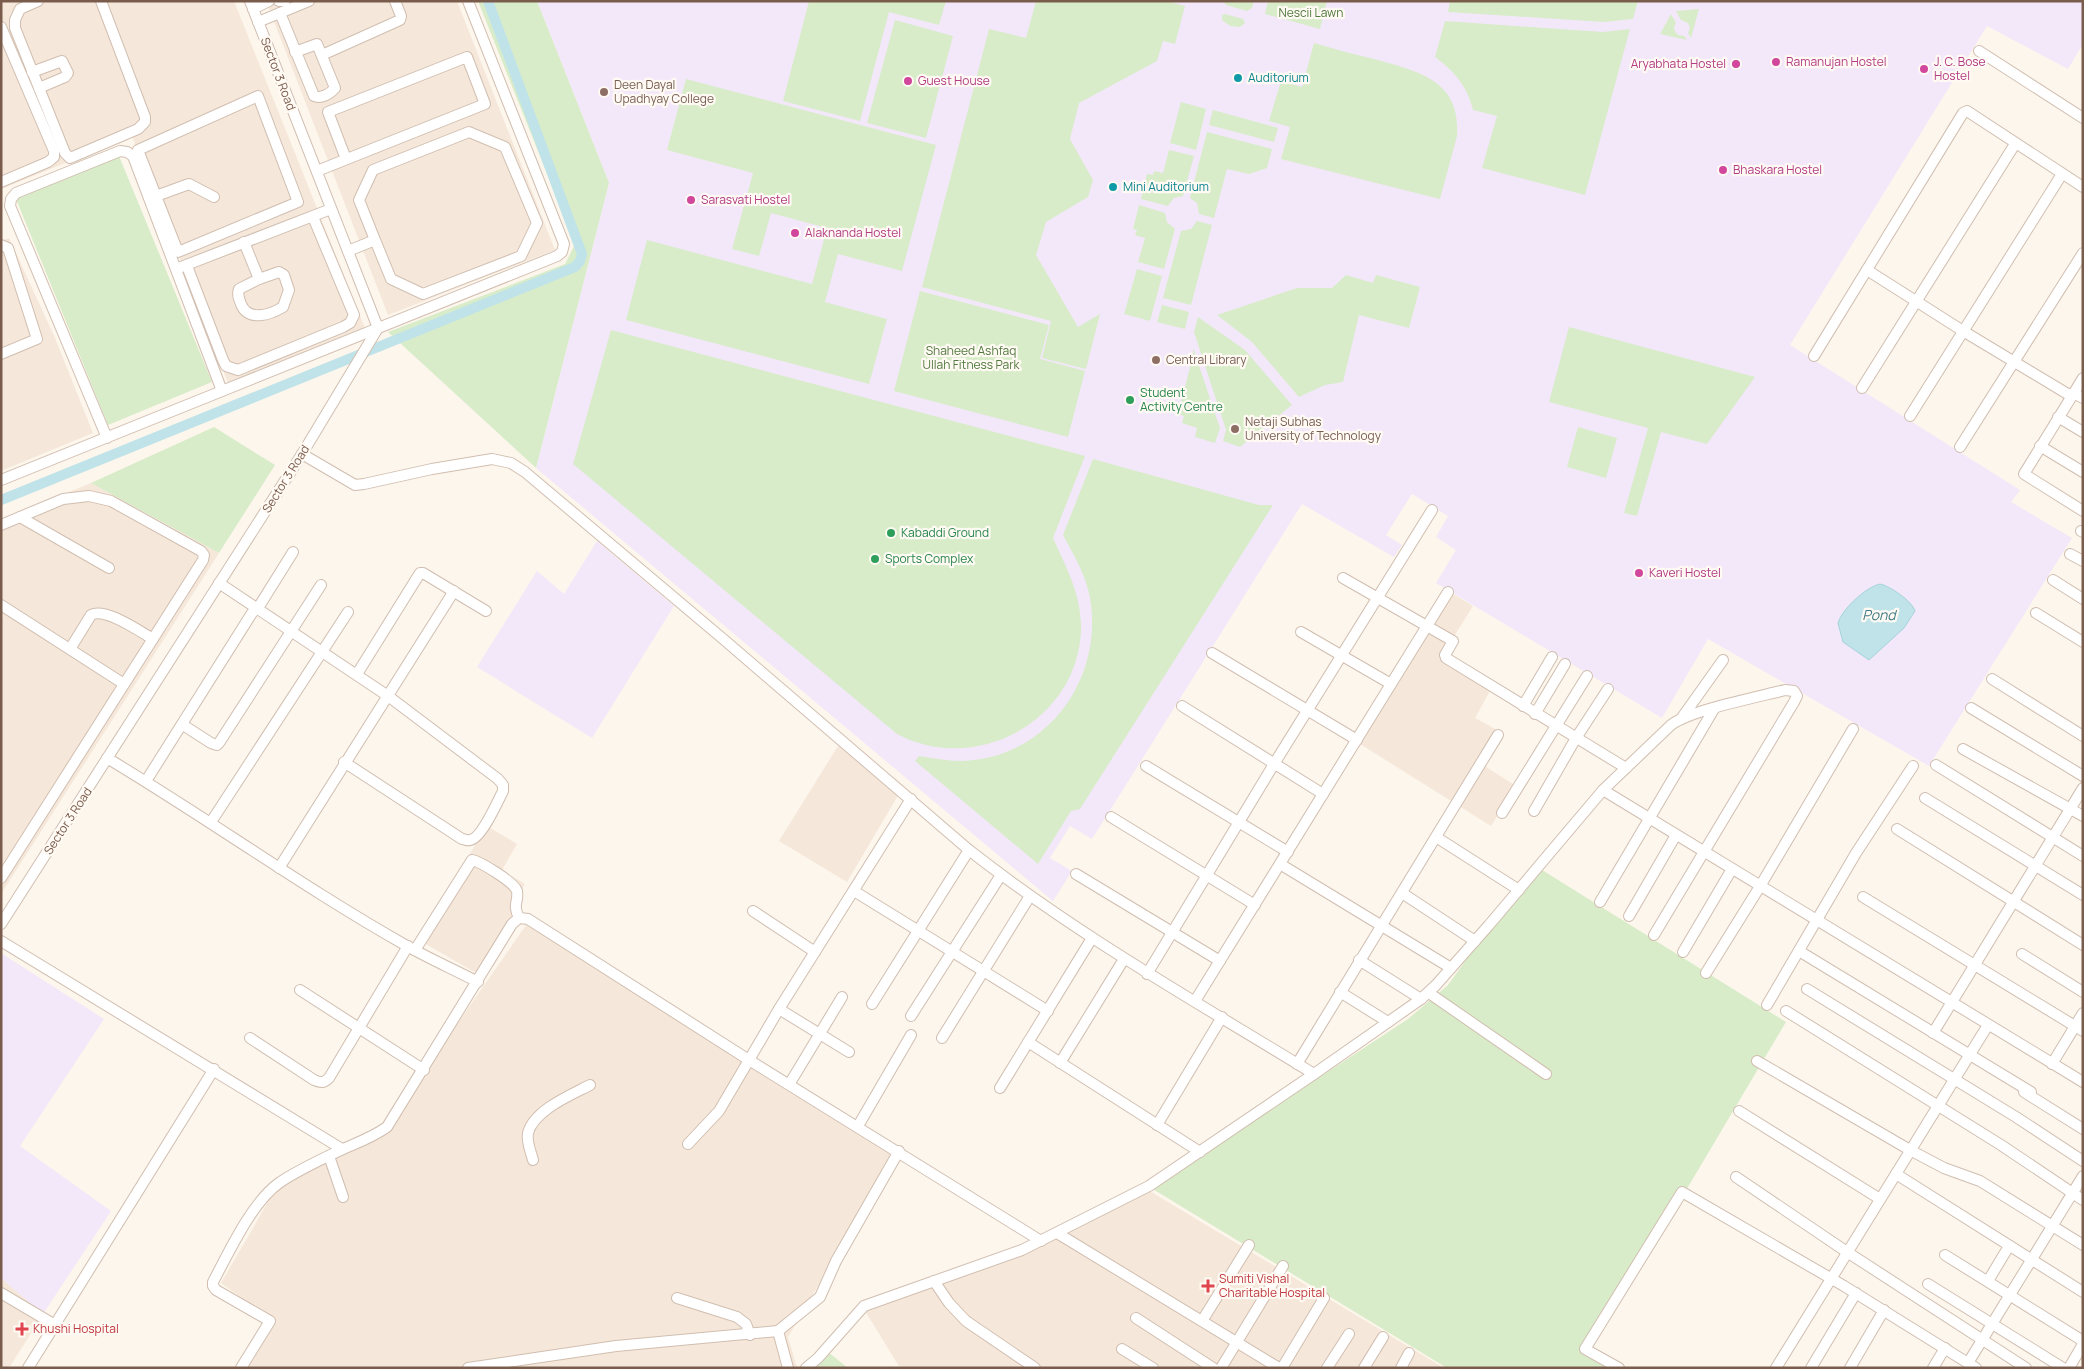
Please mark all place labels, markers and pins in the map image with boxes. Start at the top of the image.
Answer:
place label: Ramanujan Hostel [1786,53,1886,70]
place label: J. C. Bose Hostel [1934,53,1986,84]
place label: Aryabhata Hostel [1631,55,1726,72]
marker: Ramanujan Hostel [1770,56,1782,68]
marker: Aryabhata Hostel [1730,58,1742,70]
marker: J. C. Bose Hostel [1918,63,1930,75]
place label: Auditorium [1248,69,1309,86]
place label: Guest House [918,72,990,89]
marker: Auditorium [1232,72,1244,84]
marker: Guest House [902,75,914,87]
place label: Deen Dayal Upadhyay College [614,76,714,107]
marker: Deen Dayal Upadhyay College [598,86,610,98]
place label: Bhaskara Hostel [1733,161,1822,178]
marker: Bhaskara Hostel [1717,164,1729,176]
place label: Mini Auditorium [1123,178,1209,195]
marker: Mini Auditorium [1107,181,1119,193]
place label: Sarasvati Hostel [701,191,790,208]
marker: Sarasvati Hostel [685,194,697,206]
place label: Alaknanda Hostel [805,224,901,241]
marker: Alaknanda Hostel [789,227,801,239]
place label: Central Library [1166,351,1247,368]
marker: Central Library [1150,354,1162,366]
place label: Student Activity Centre [1140,384,1223,415]
marker: Student Activity Centre [1124,394,1136,406]
place label: Netaji Subhas University of Technology [1245,413,1382,444]
marker: Netaji Subhas University of Technology [1229,423,1241,435]
place label: Kabaddi Ground [901,524,989,541]
marker: Kabaddi Ground [885,527,897,539]
place label: Sports Complex [885,550,974,567]
marker: Sports Complex [869,553,881,565]
place label: Kaveri Hostel [1649,564,1721,581]
marker: Kaveri Hostel [1633,567,1645,579]
place label: Sumiti Vishal Charitable Hospital [1219,1270,1325,1301]
marker: Sumiti Vishal Charitable Hospital [1201,1279,1215,1293]
place label: Khushi Hospital [33,1320,119,1337]
marker: Khushi Hospital [15,1322,29,1336]

